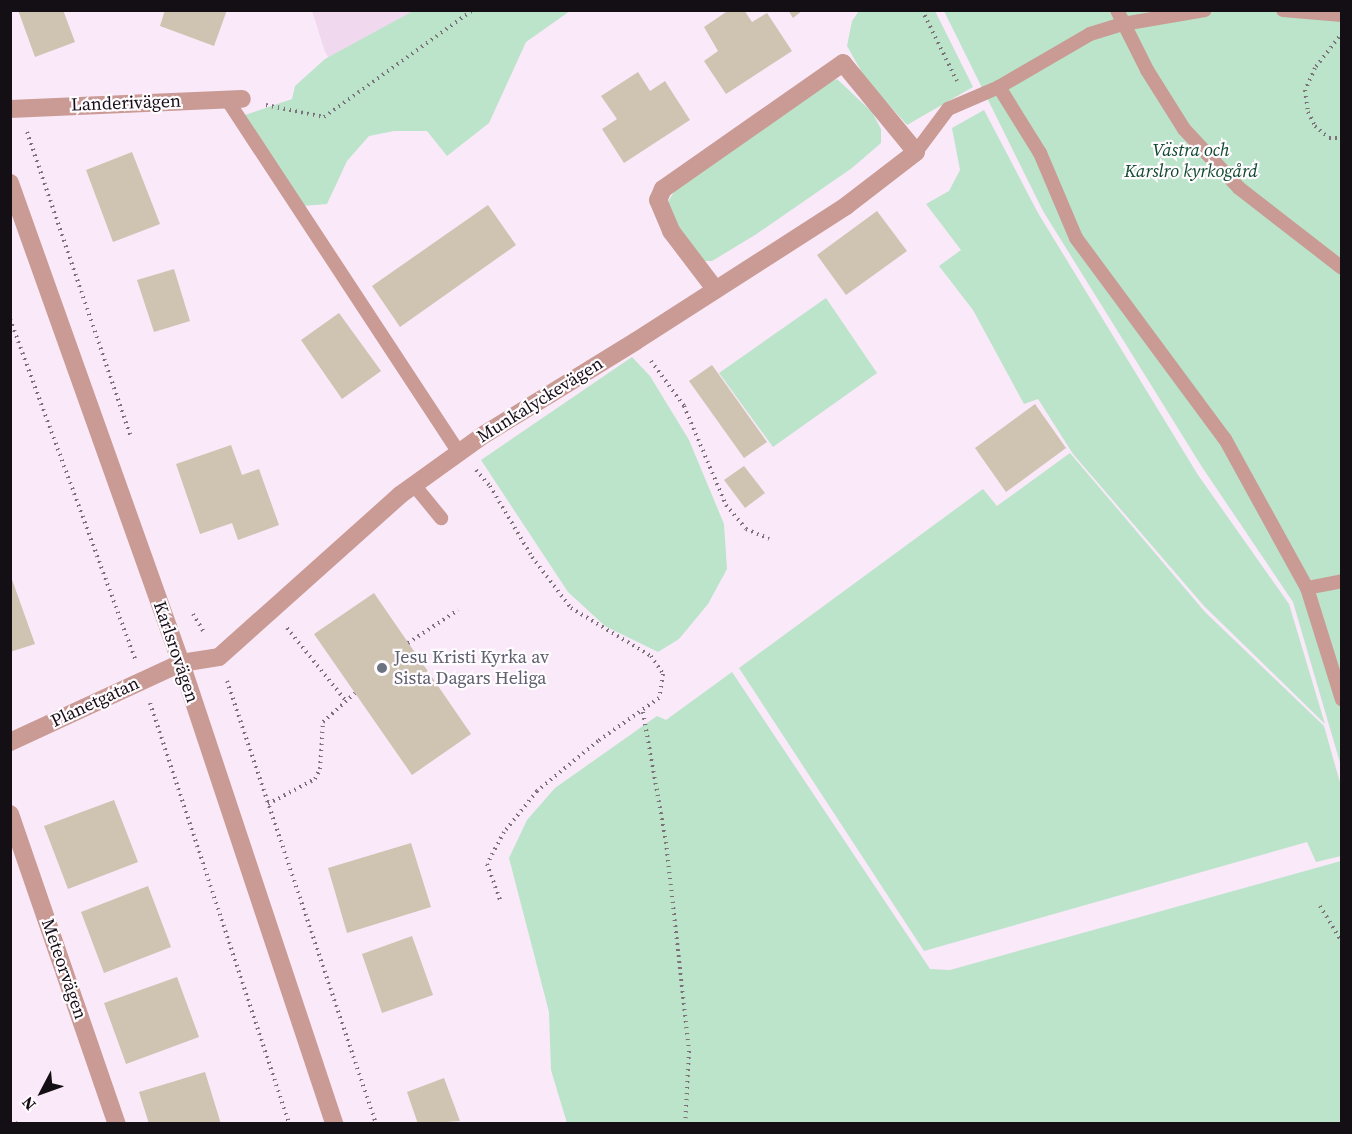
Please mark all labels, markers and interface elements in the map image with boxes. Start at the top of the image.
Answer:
street label: Landerivägen [71,90,181,116]
park label: Västra och Karslro kyrkogård [1124,140,1258,182]
street label: Munkalyckevägen [473,353,607,447]
street label: Karlsrovägen [149,598,203,706]
place label: Jesu Kristi Kyrka av Sista Dagars Heliga [394,647,549,690]
marker: Jesu Kristi Kyrka av Sista Dagars Heliga [375,661,389,675]
street label: Planetgatan [47,672,143,732]
street label: Meteorvägen [37,916,91,1022]
north arrow [12,1062,72,1122]
text: N [16,1092,41,1115]

